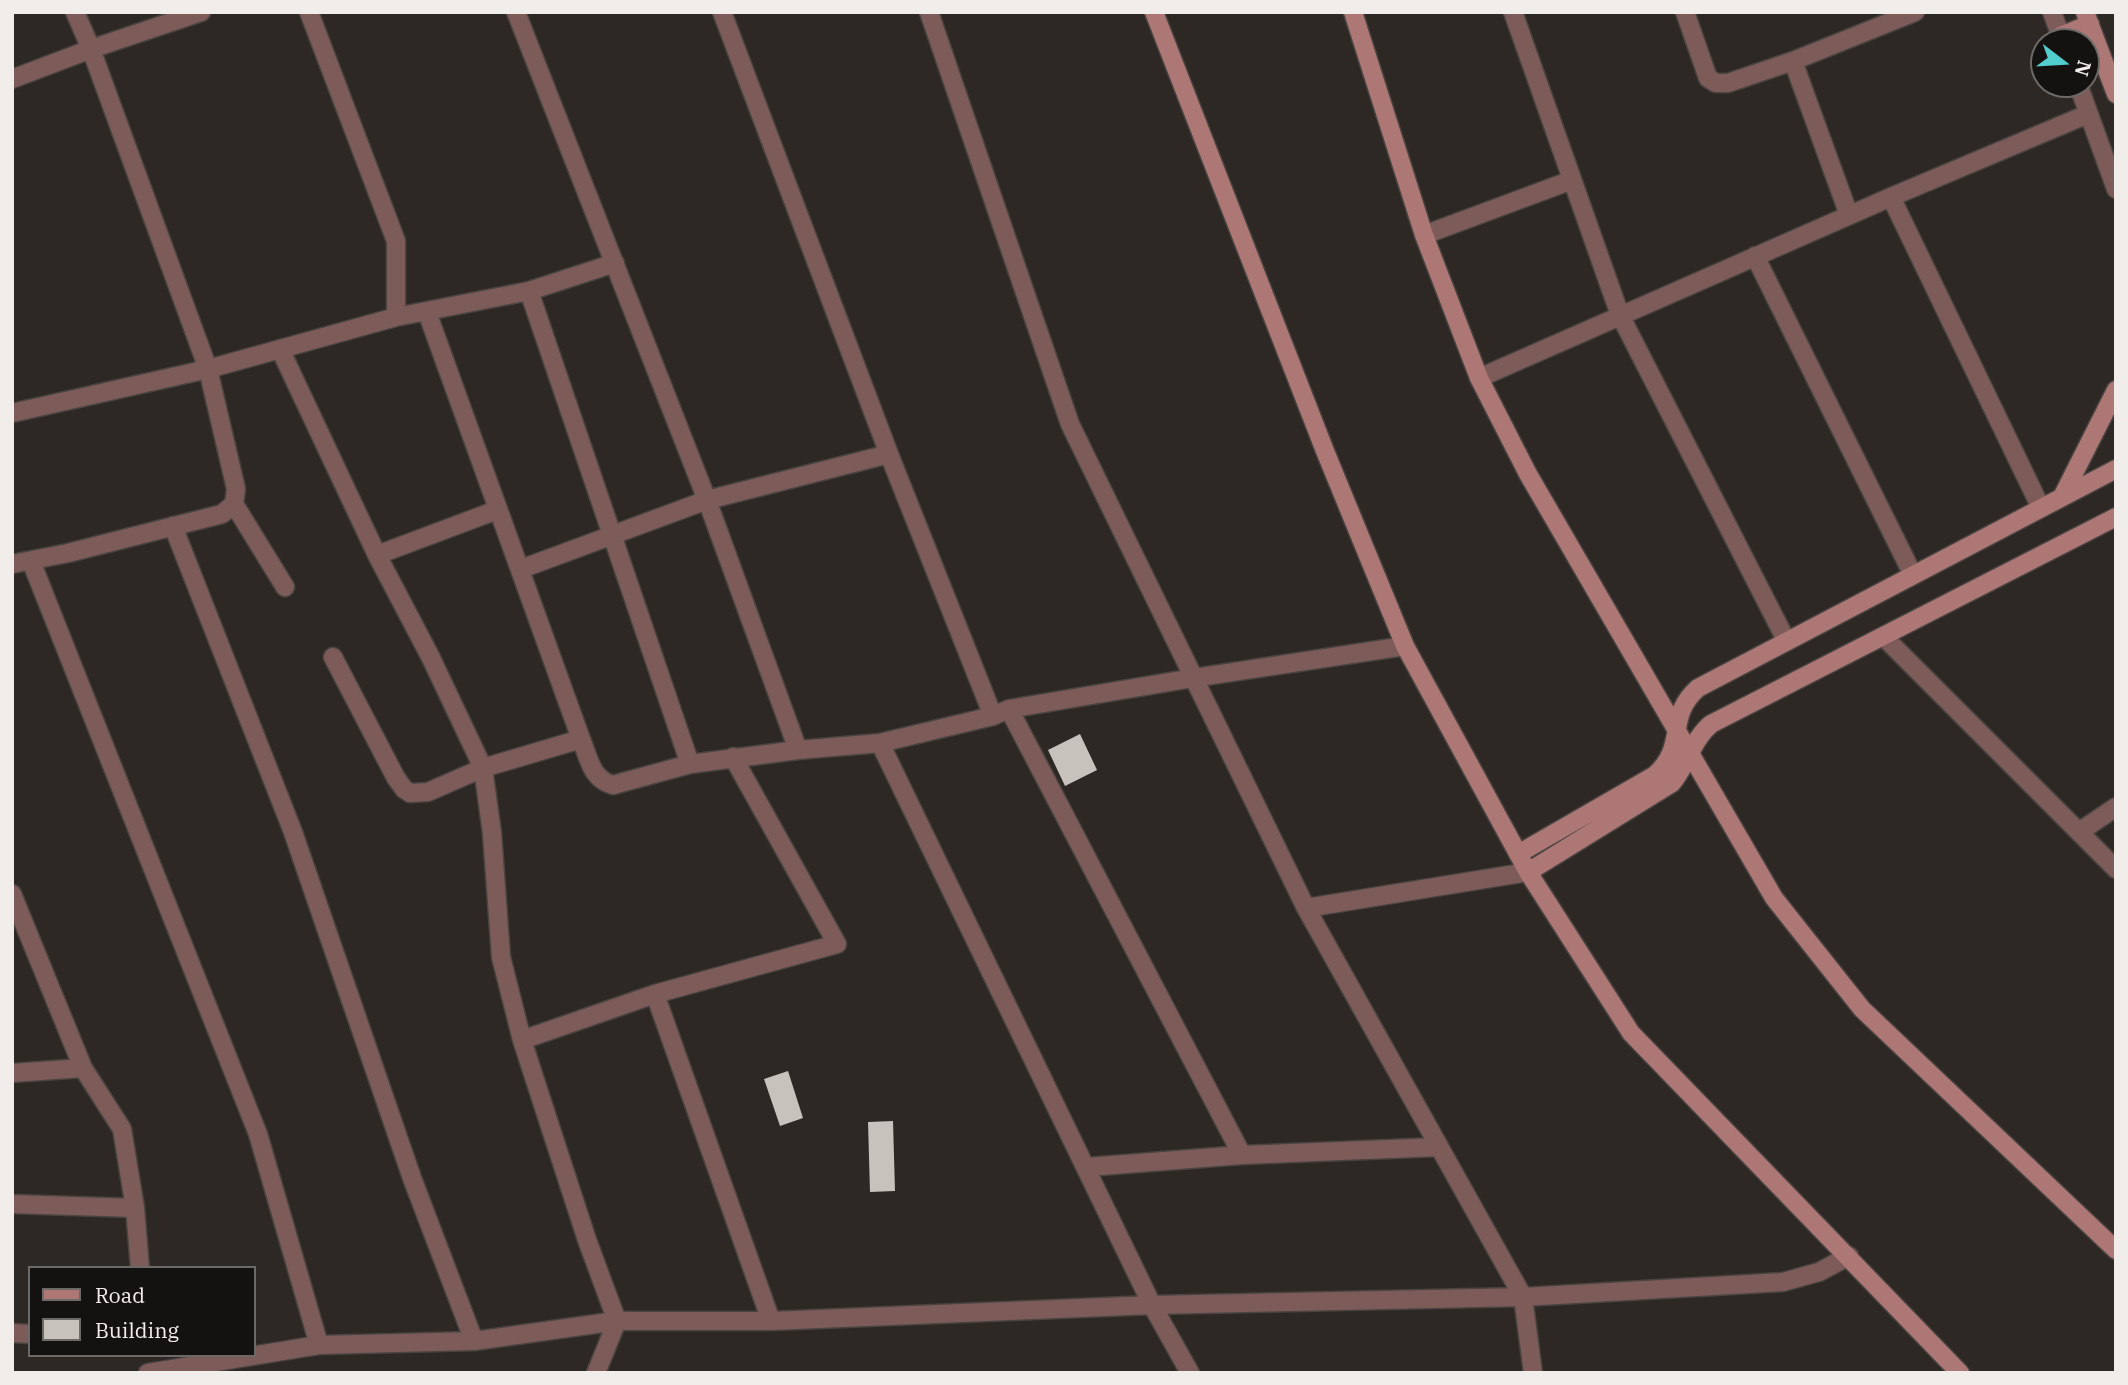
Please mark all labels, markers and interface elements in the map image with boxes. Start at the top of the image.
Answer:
north arrow [2030,28,2100,98]
text: N [2069,58,2097,79]
legend [28,1266,256,1357]
text: Road [95,1281,145,1309]
text: Building [95,1316,179,1344]

